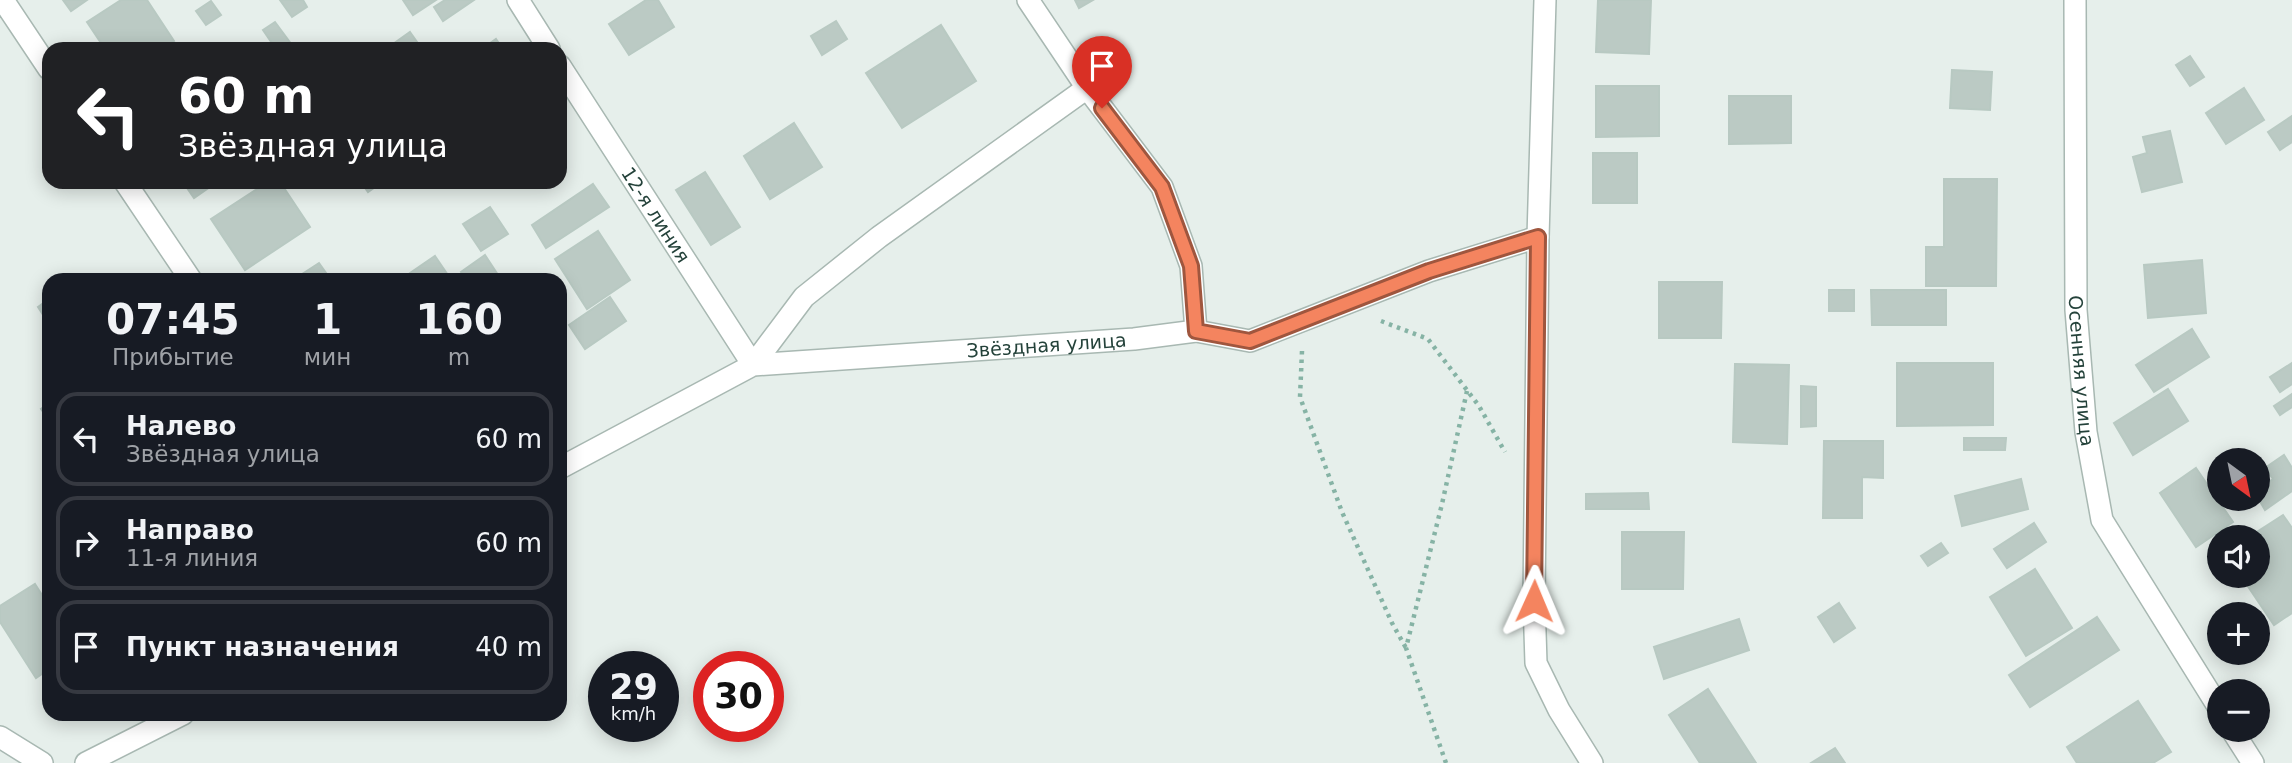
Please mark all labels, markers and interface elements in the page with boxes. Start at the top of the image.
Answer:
pin [1072,36,1132,108]
icon: arrive [1083,47,1121,85]
text: 60 m [178,68,314,125]
icon: left [63,70,154,161]
text: Звёздная улица [178,127,448,165]
street label: 12-я линия [617,163,695,267]
text: 07:45 [106,295,240,344]
text: 1 [313,295,342,344]
text: 160 [415,295,503,344]
street label: Осенняя улица [2065,295,2099,448]
street label: Звёздная улица [966,329,1127,361]
text: Прибытие [112,344,234,370]
text: мин [304,344,351,370]
text: m [448,344,470,370]
text: Налево [126,411,236,441]
icon: left [67,420,105,458]
text: 60 m [475,424,542,454]
text: Звёздная улица [126,441,320,467]
north arrow [2207,448,2270,511]
map controls [2207,448,2270,742]
text: Направо [126,515,254,545]
icon: right [67,524,105,562]
button: sound [2207,525,2270,588]
text: 60 m [475,528,542,558]
text: 11-я линия [126,545,258,571]
position arrow [1497,564,1571,638]
button: + [2207,602,2270,665]
icon: arrive [67,628,105,666]
text: Пункт назначения [126,632,399,662]
text: 40 m [475,632,542,662]
speed limit sign: 30 [693,651,784,742]
text: 29 [609,667,658,707]
button: − [2207,679,2270,742]
text: km/h [611,703,656,724]

